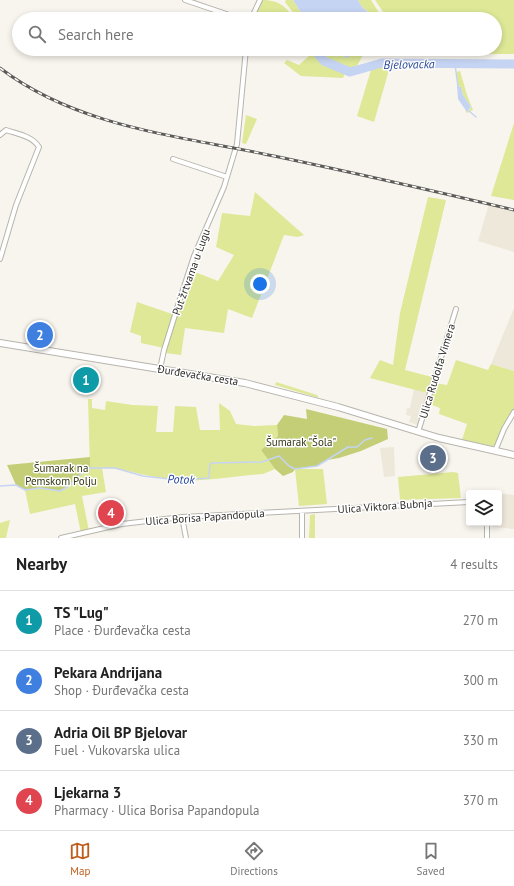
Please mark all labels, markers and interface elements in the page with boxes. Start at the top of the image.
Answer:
search box [12,12,502,56]
icon: search [26,23,48,45]
text: Search here [58,25,134,44]
water label: Bjelovacka [383,56,435,72]
street label: Put žrtvama u Lugu [169,227,213,317]
your location [250,274,270,294]
pin: 2 [27,320,53,350]
street label: Ulica Rudolfa Vimera [416,322,458,420]
street label: Đurđevačka cesta [156,362,239,388]
pin: 1 [73,365,99,395]
park label: Šumarak "Šola" [266,435,336,449]
pin: 3 [420,443,446,473]
park label: Šumarak na Pemskom Polju [25,461,97,488]
water label: Potok [167,471,195,487]
map controls [466,490,502,526]
button: layers [466,490,502,526]
street label: Ulica Viktora Bubnja [337,496,433,516]
pin: 4 [98,498,124,528]
street label: Ulica Borisa Papandopula [145,506,265,528]
text: Nearby [16,553,67,575]
text: 4 results [450,556,498,573]
text: TS "Lug" [54,603,109,622]
text: 1 [25,612,33,629]
text: 270 m [463,612,498,629]
text: Place · Đurđevačka cesta [54,622,191,639]
text: Pekara Andrijana [54,663,162,682]
text: 2 [25,672,33,689]
text: 300 m [463,672,498,689]
text: Shop · Đurđevačka cesta [54,682,189,699]
text: Adria Oil BP Bjelovar [54,723,187,742]
text: 3 [25,732,33,749]
text: 330 m [463,732,498,749]
text: Fuel · Vukovarska ulica [54,742,180,759]
text: Ljekarna 3 [54,783,121,802]
text: 4 [25,792,33,809]
text: 370 m [463,792,498,809]
text: Pharmacy · Ulica Borisa Papandopula [54,802,259,819]
tab: Map [69,840,91,878]
tab: Directions [230,840,278,878]
tab: Saved [417,840,445,878]

